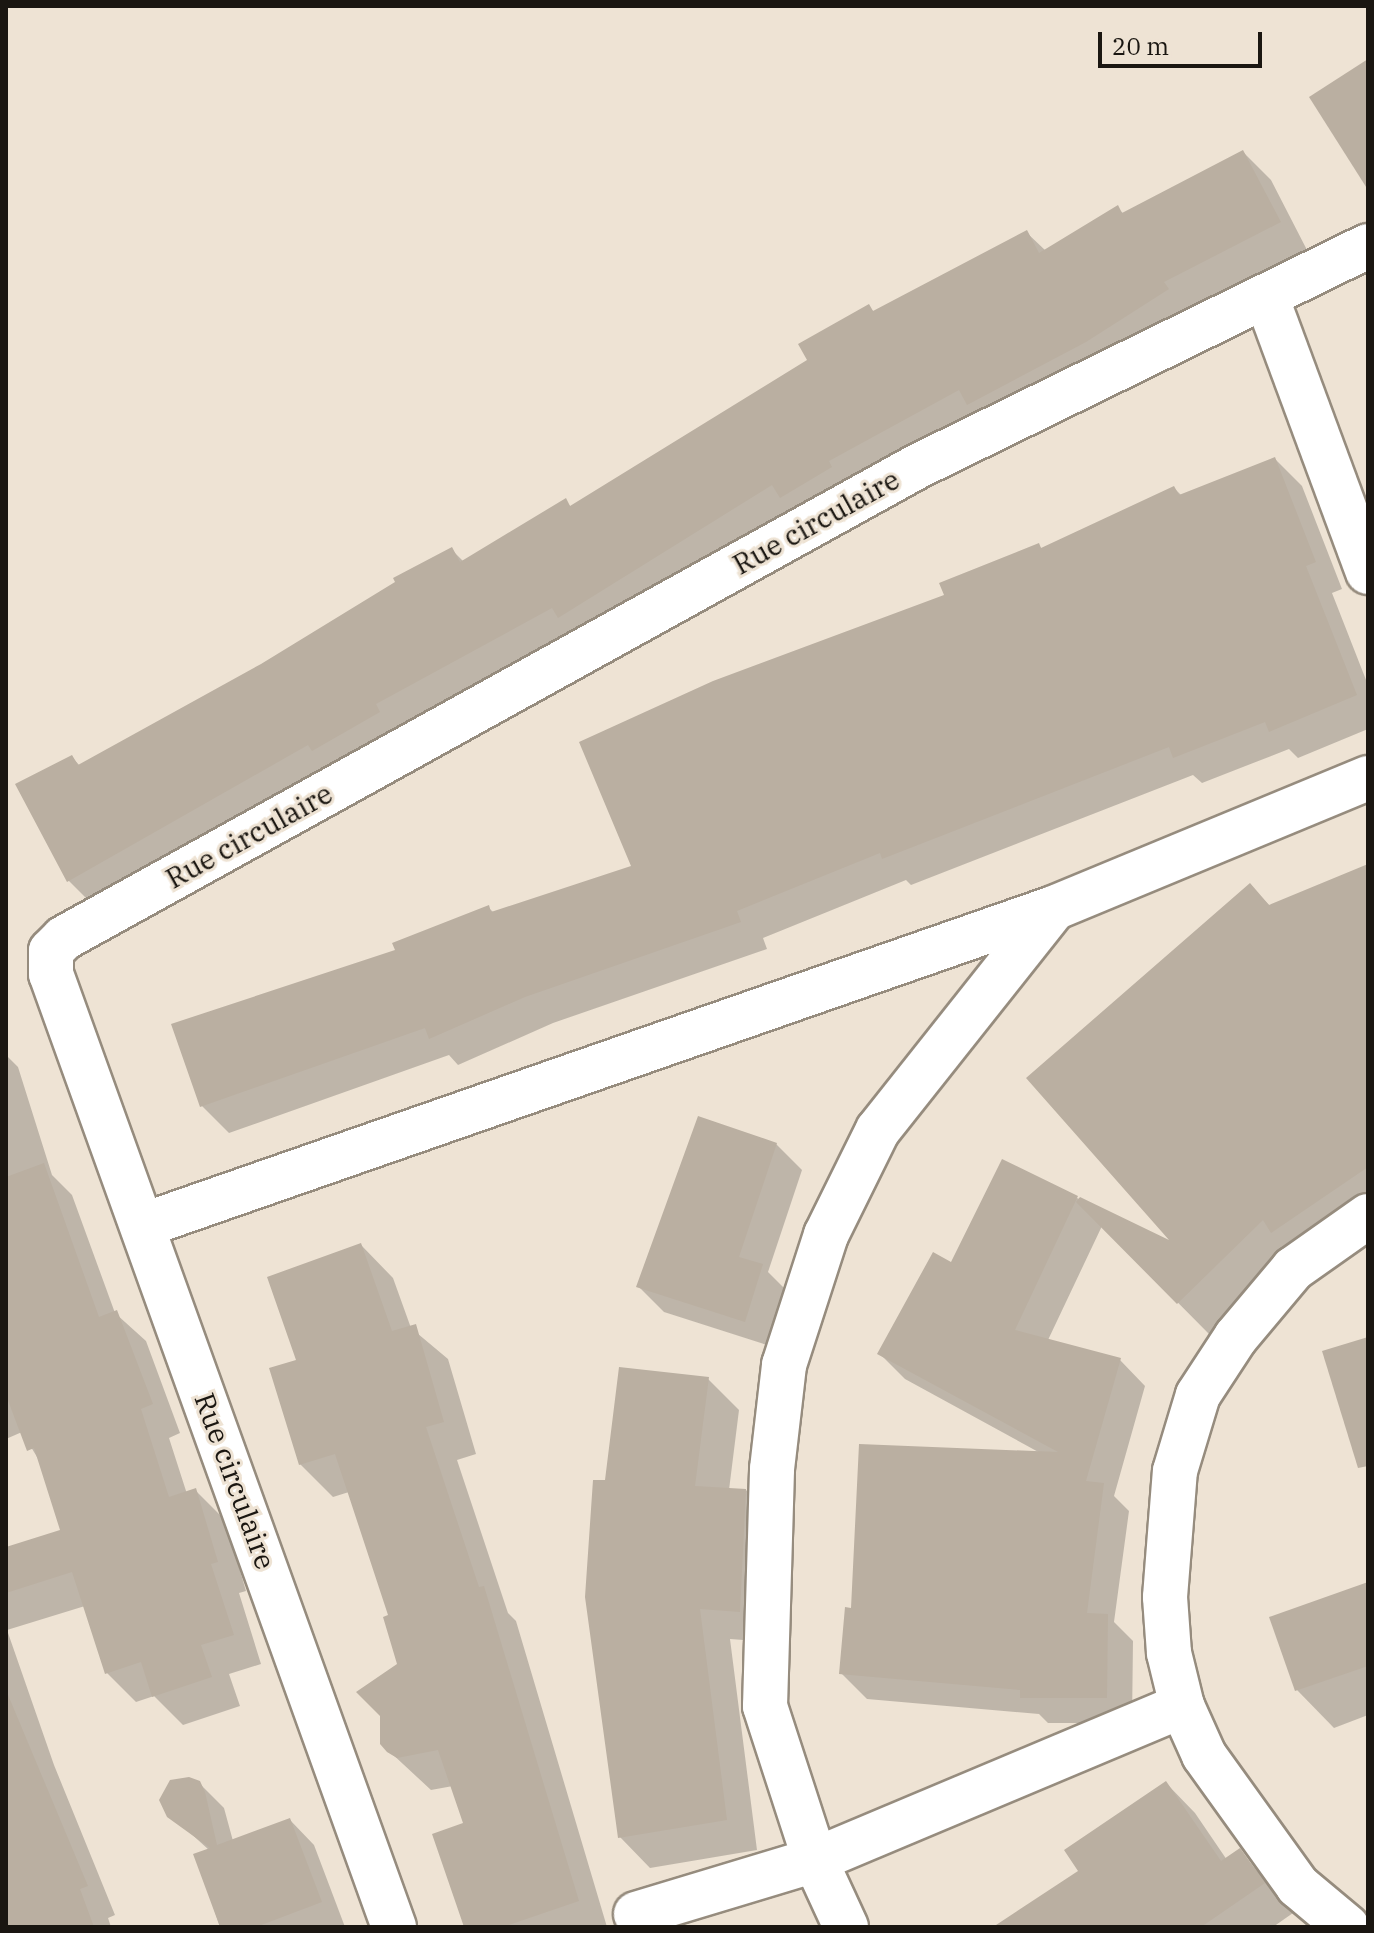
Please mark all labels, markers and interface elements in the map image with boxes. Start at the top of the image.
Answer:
scale bar [1102,16,1266,66]
text: 20 m [1112,30,1169,62]
street label: Rue circulaire [727,462,905,582]
street label: Rue circulaire [160,776,338,896]
street label: Rue circulaire [188,1388,282,1574]

